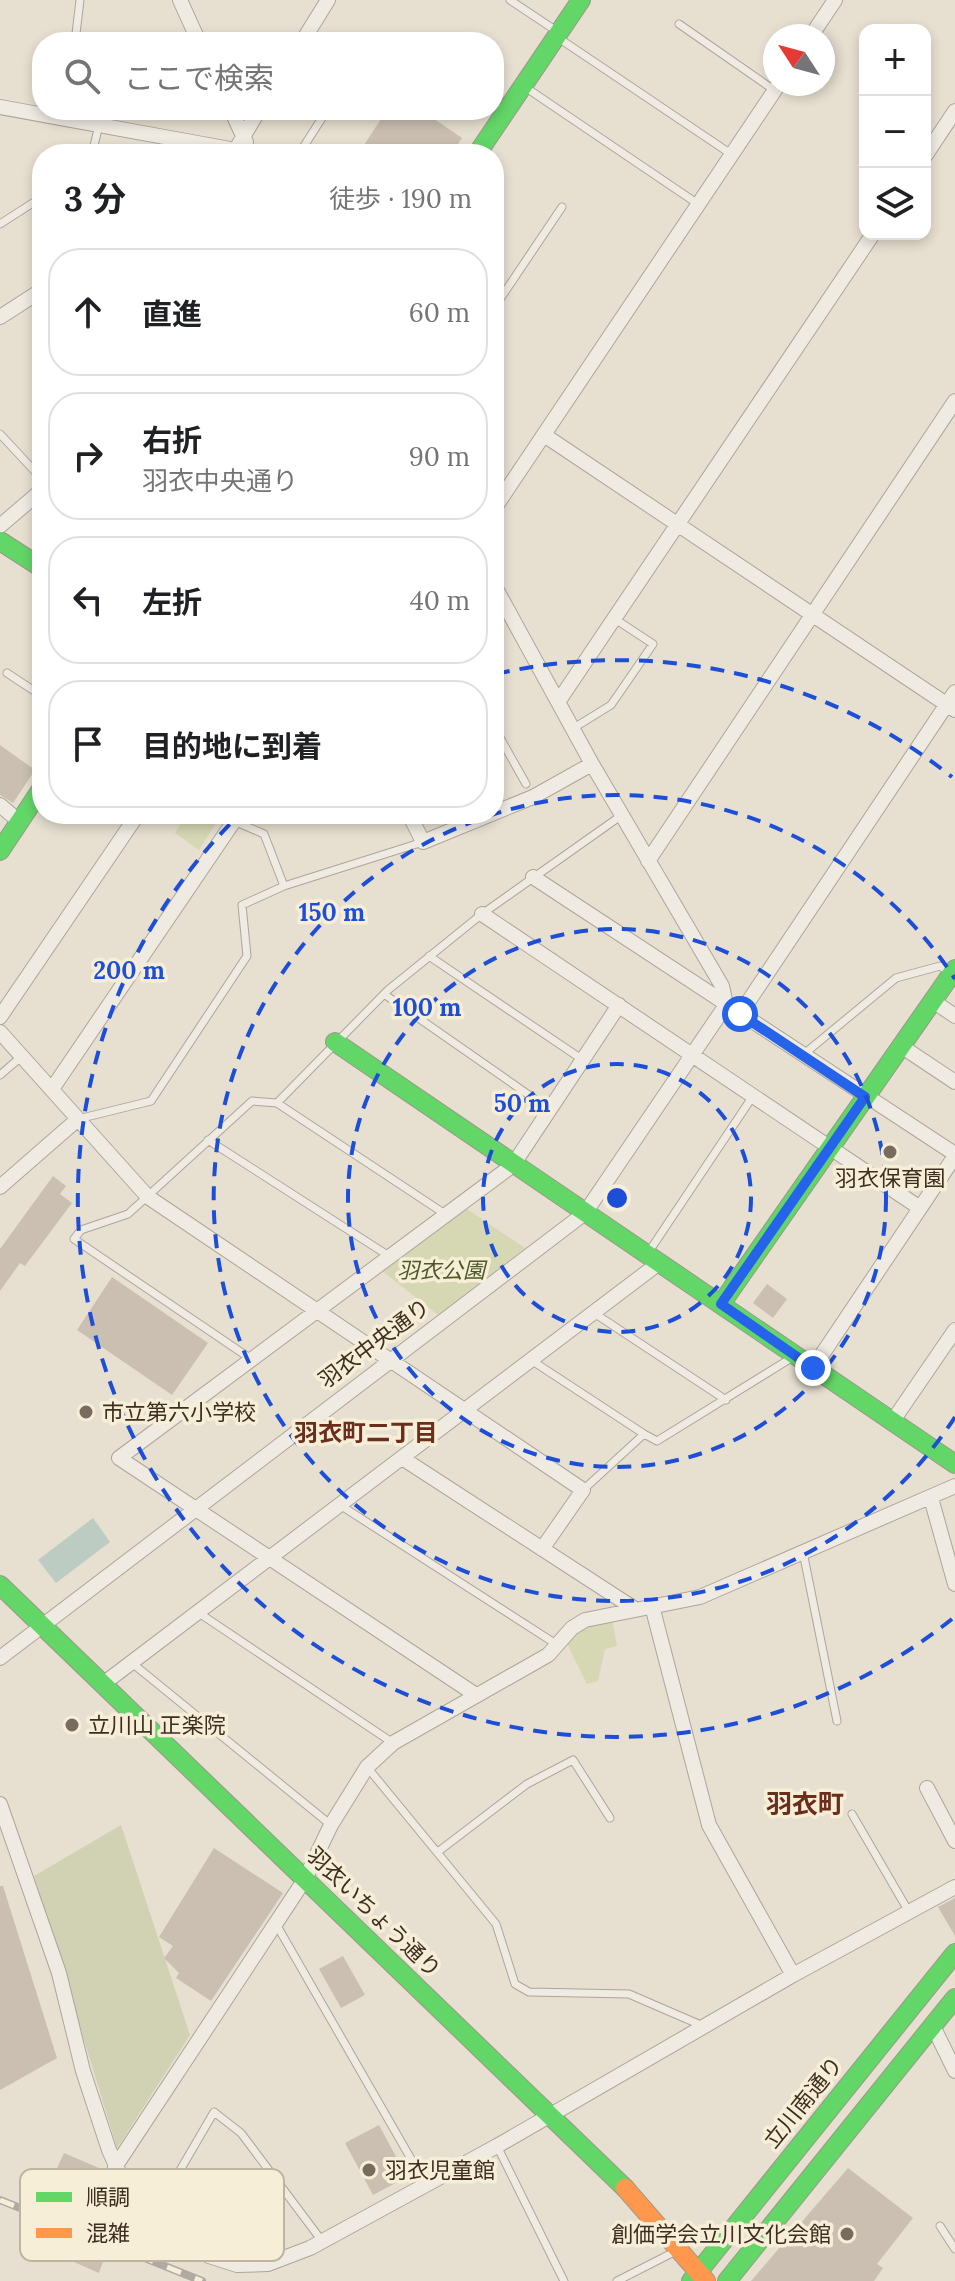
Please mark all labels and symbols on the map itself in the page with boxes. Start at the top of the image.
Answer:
north arrow [763,24,835,96]
text: 150 m [299,897,365,928]
text: 200 m [93,955,165,986]
text: 100 m [393,992,461,1023]
route start [722,996,758,1032]
text: 50 m [494,1088,550,1119]
marker: 羽衣保育園 [881,1143,899,1161]
place label: 羽衣保育園 [835,1164,945,1192]
centre of rings [603,1184,631,1212]
park label: 羽衣公園 [397,1256,488,1284]
street label: 羽衣中央通り [313,1292,435,1394]
route end [795,1350,831,1386]
place label: 市立第六小学校 [102,1398,256,1426]
marker: 市立第六小学校 [77,1403,95,1421]
district label: 羽衣町二丁目 [294,1417,438,1448]
place label: 立川山 正楽院 [88,1711,226,1739]
marker: 立川山 正楽院 [63,1716,81,1734]
district label: 羽衣町 [766,1787,844,1820]
street label: 羽衣いちょう通り [301,1841,447,1983]
street label: 立川南通り [758,2050,848,2154]
place label: 羽衣児童館 [385,2156,495,2184]
marker: 羽衣児童館 [360,2161,378,2179]
legend [20,2169,284,2261]
text: 順調 [86,2183,130,2211]
text: 混雑 [86,2219,130,2247]
place label: 創価学会立川文化会館 [611,2220,831,2248]
marker: 創価学会立川文化会館 [838,2225,856,2243]

